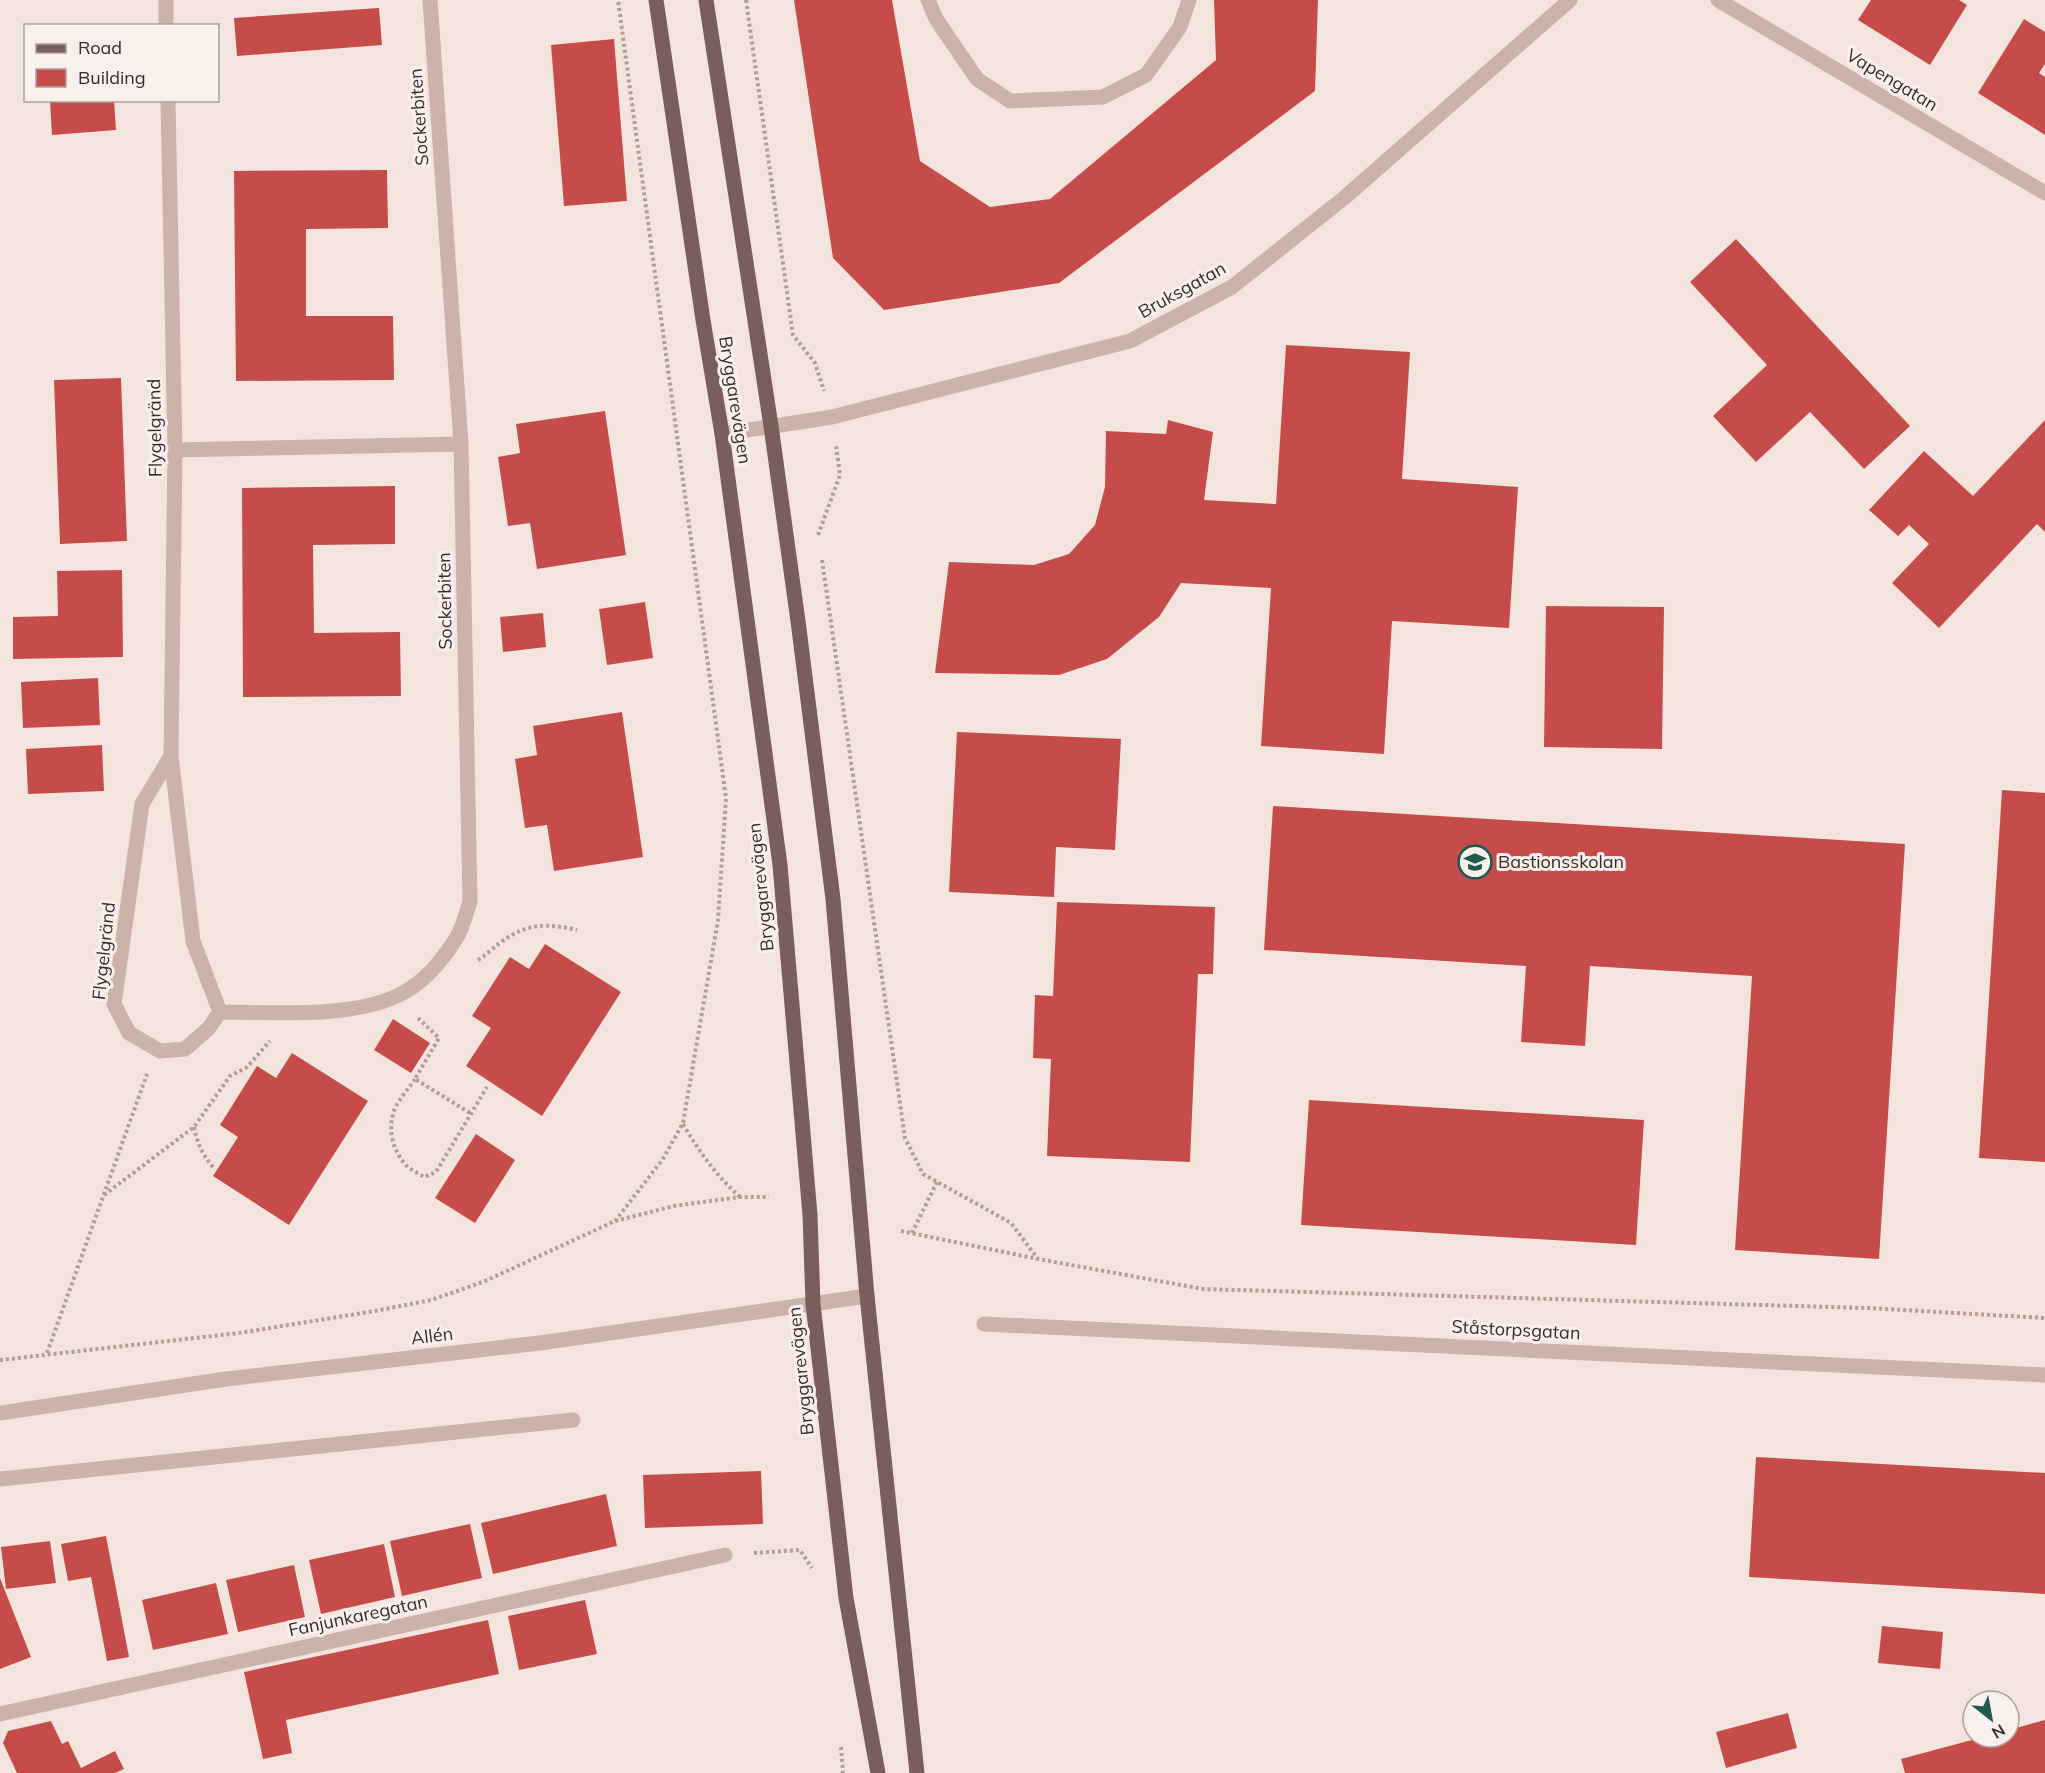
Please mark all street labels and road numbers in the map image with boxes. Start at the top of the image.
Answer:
street label: Vapengatan [1842,43,1942,116]
street label: Sockerbiten [404,68,433,166]
street label: Bruksgatan [1134,256,1230,323]
street label: Bryggarevägen [714,334,757,465]
street label: Flygelgränd [142,379,167,477]
street label: Sockerbiten [432,552,457,650]
street label: Bryggarevägen [742,822,779,952]
street label: Flygelgränd [87,901,120,1001]
street label: Bryggarevägen [782,1306,819,1436]
street label: Ståstorpsgatan [1451,1315,1581,1344]
street label: Allén [410,1322,454,1349]
street label: Fanjunkaregatan [286,1590,430,1642]

